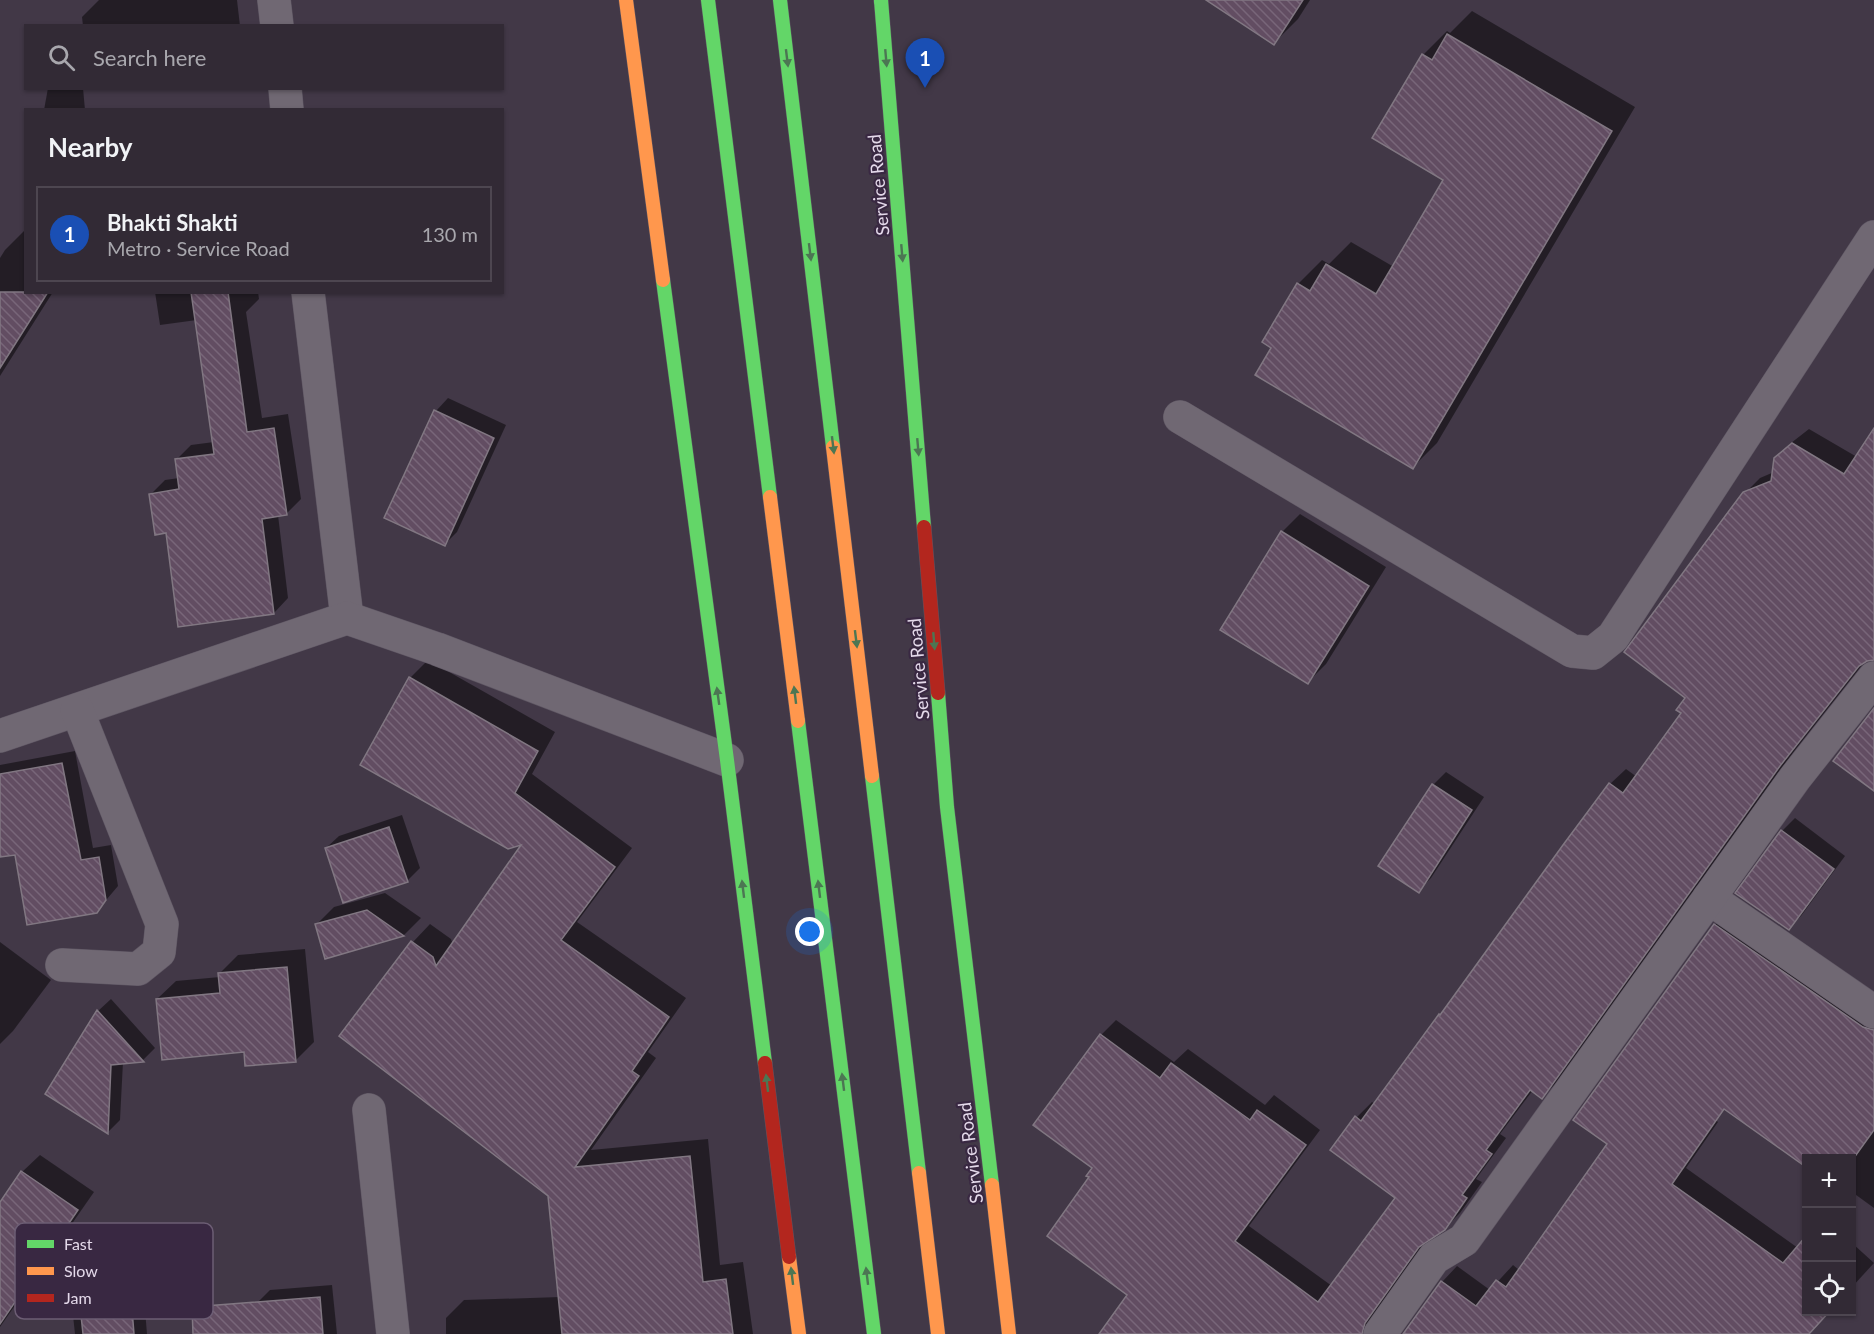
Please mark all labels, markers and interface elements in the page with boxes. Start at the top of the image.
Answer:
search box [24,24,504,90]
pin: 1 [906,38,944,88]
icon: search [45,41,78,74]
text: Search here [93,44,206,71]
one-way arrow [782,49,792,68]
one-way arrow [881,49,891,68]
text: Nearby [48,131,133,163]
street label: Service Road [863,133,893,237]
text: Bhakti Shakti [107,209,238,236]
text: 1 [64,222,75,246]
text: 130 m [422,222,478,246]
text: Metro · Service Road [107,236,290,260]
one-way arrow [805,242,815,261]
one-way arrow [897,243,907,262]
one-way arrow [828,436,838,455]
one-way arrow [913,438,923,457]
street label: Service Road [903,617,933,721]
one-way arrow [851,630,861,649]
one-way arrow [929,632,939,651]
one-way arrow [713,686,723,705]
one-way arrow [790,686,799,705]
one-way arrow [738,879,748,898]
one-way arrow [814,879,823,898]
your location [795,917,824,946]
one-way arrow [763,1073,772,1092]
one-way arrow [838,1073,848,1092]
street label: Service Road [953,1101,987,1205]
map controls [1802,1154,1856,1316]
button: + [1802,1154,1856,1208]
button: − [1802,1208,1856,1262]
legend [15,1223,213,1319]
text: Fast [64,1234,93,1253]
text: Slow [64,1261,98,1280]
button: locate [1802,1262,1856,1316]
one-way arrow [787,1266,797,1285]
one-way arrow [862,1266,872,1285]
text: Jam [64,1288,92,1307]

